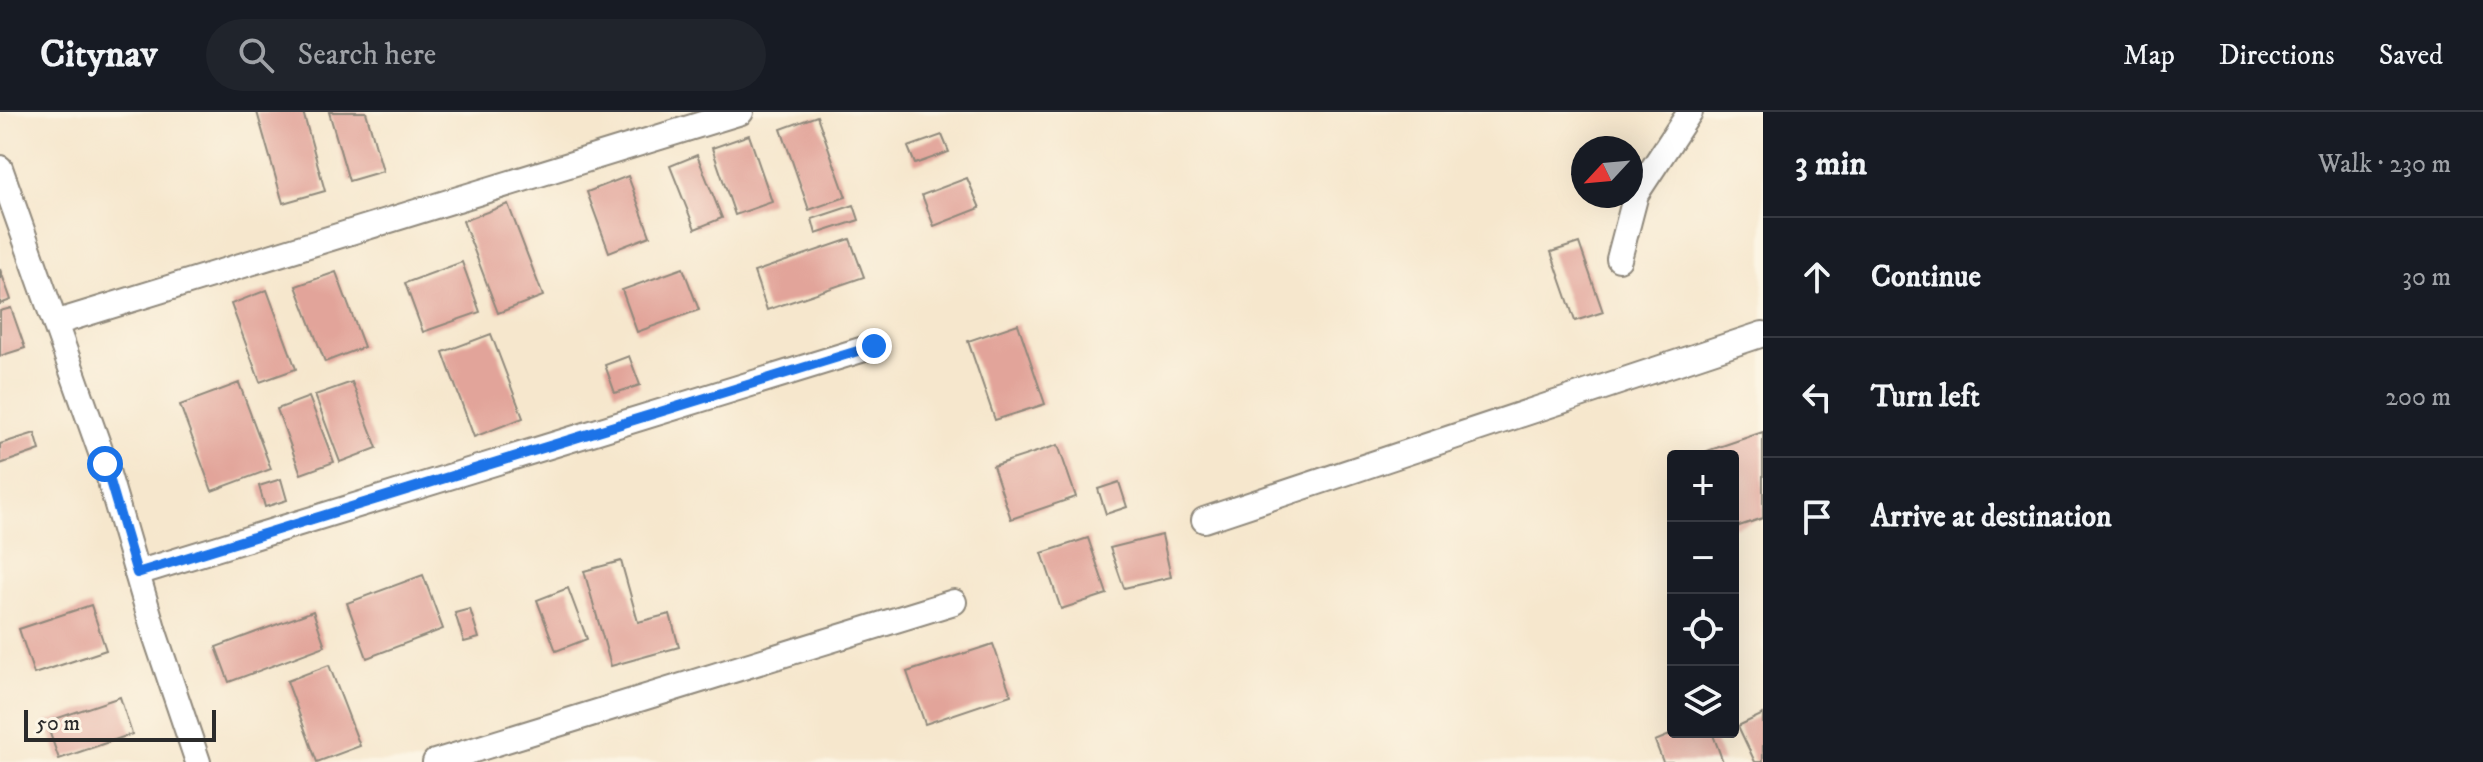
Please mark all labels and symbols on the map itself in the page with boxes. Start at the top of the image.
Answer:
north arrow [1571,136,1643,208]
route end [856,328,892,364]
route start [87,446,123,482]
scale bar [24,706,216,742]

